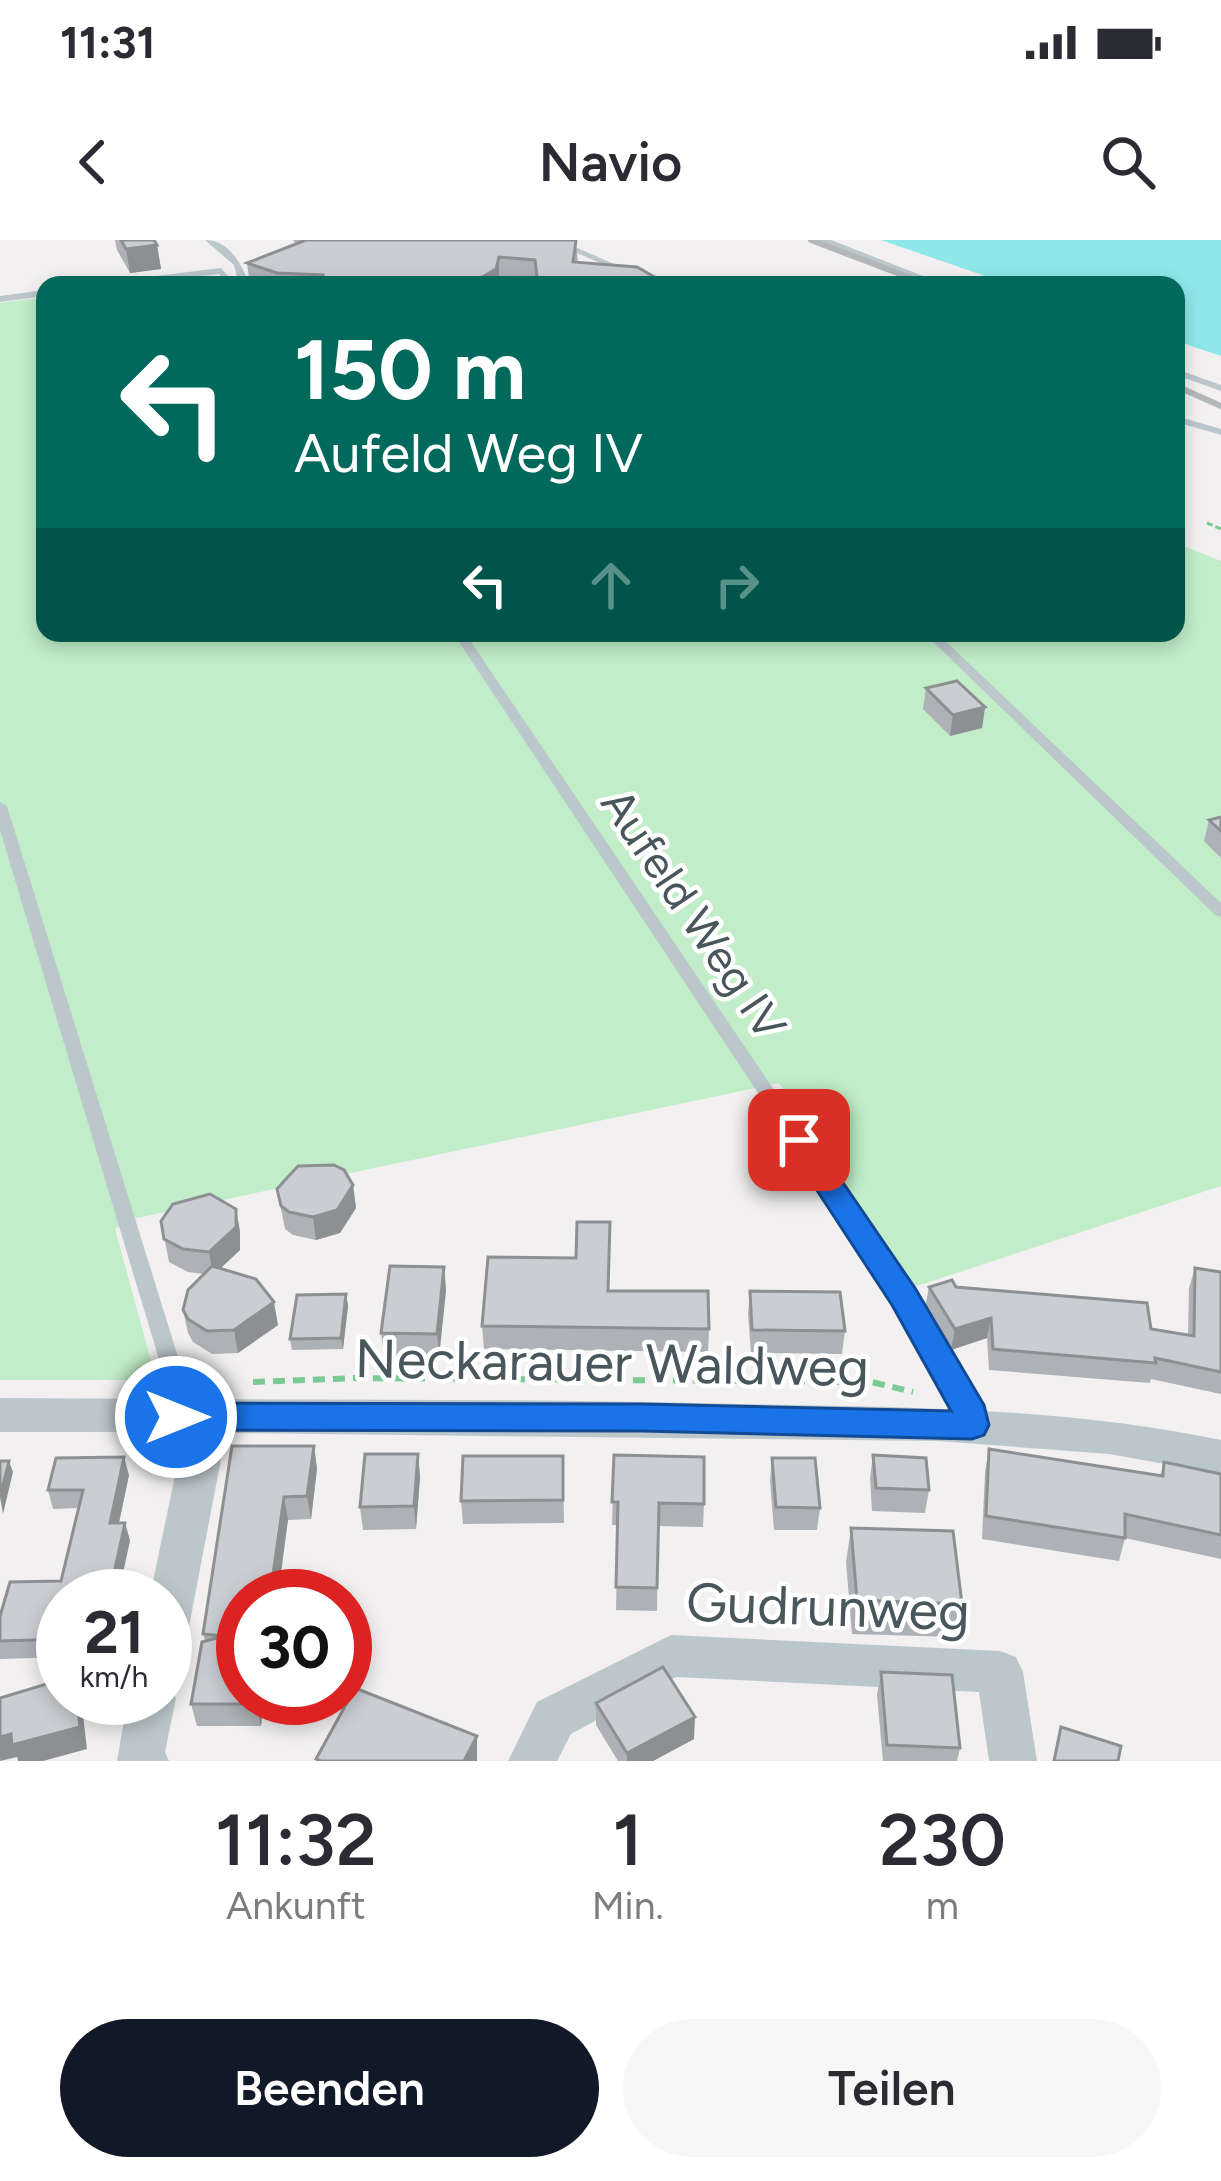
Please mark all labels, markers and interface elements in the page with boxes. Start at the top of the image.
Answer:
text: 11:31 [60,15,156,69]
icon: back [60,129,126,195]
icon: search [1095,129,1161,195]
text: Navio [539,130,682,195]
text: 150 m [294,319,526,420]
icon: left [96,324,252,480]
text: Aufeld Weg IV [294,421,643,486]
icon: left [452,552,518,618]
icon: ahead [578,552,644,618]
icon: right [704,552,770,618]
street label: Aufeld Weg IV [590,778,798,1050]
pin [748,1089,850,1191]
icon: arrive [766,1107,832,1173]
street label: Neckarauer Waldweg [354,1326,870,1400]
position arrow [113,1354,239,1480]
speed limit sign: 30 [216,1569,372,1725]
street label: Gudrunweg [685,1570,971,1644]
text: 21 [84,1596,144,1668]
text: km/h [80,1658,148,1695]
text: 11:32 [215,1797,377,1883]
text: 1 [613,1797,643,1883]
text: 230 [879,1797,1006,1883]
text: Ankunft [226,1882,366,1929]
text: Min. [592,1882,664,1929]
text: m [926,1882,959,1929]
button: Beenden [60,2019,599,2157]
button: Teilen [623,2019,1161,2157]

